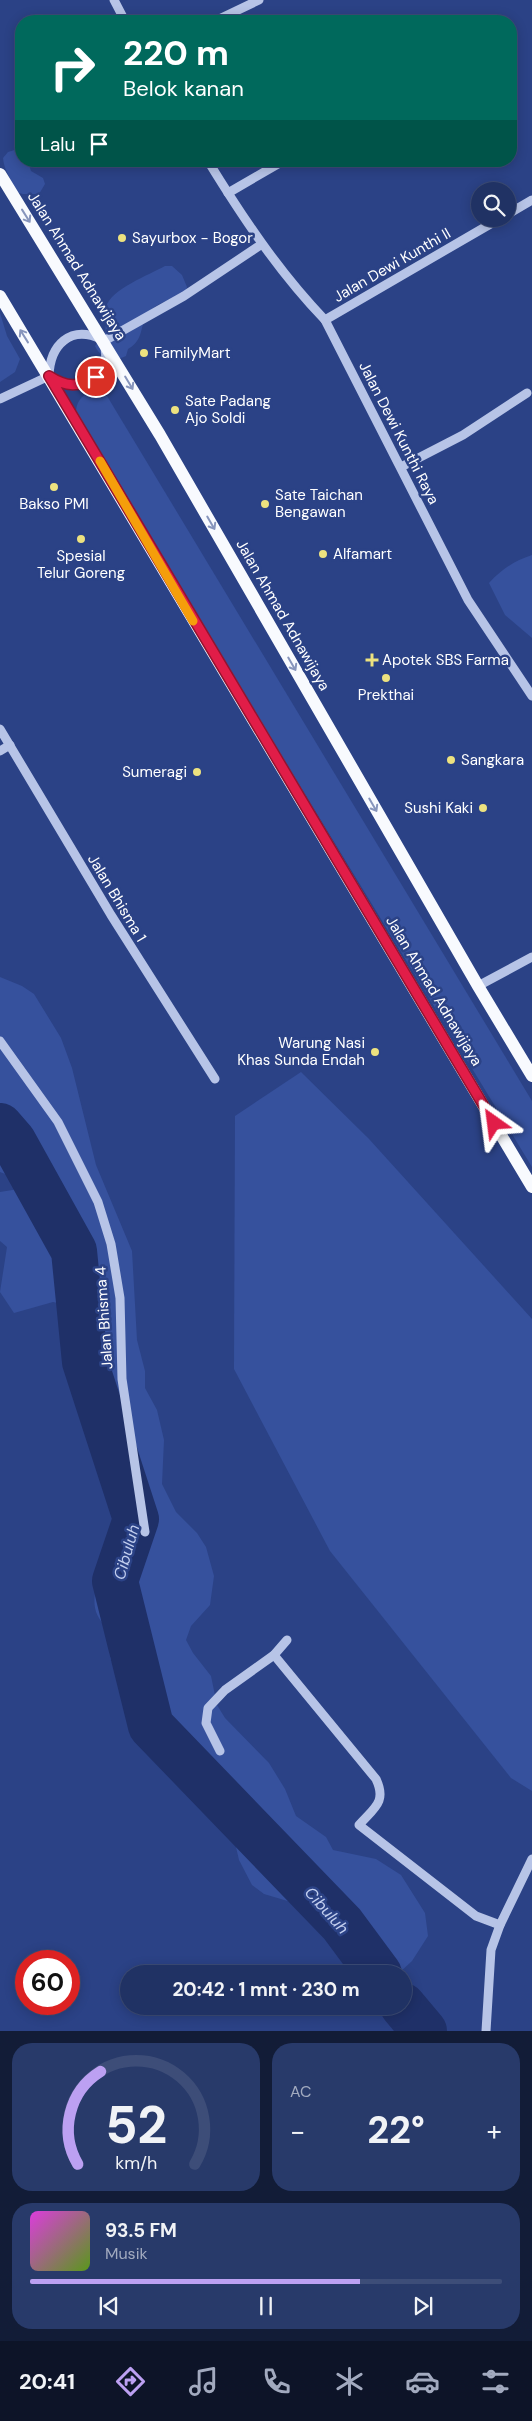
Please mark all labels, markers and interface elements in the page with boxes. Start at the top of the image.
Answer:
text: 220 m [123,30,229,76]
icon: right [40,35,105,100]
text: Belok kanan [123,74,244,103]
icon: arrive [85,130,113,158]
text: Lalu [40,132,75,157]
map controls [471,182,516,227]
button: search [471,182,516,227]
street label: Jalan Ahmad Adnawijaya [23,188,131,344]
one-way arrow [21,208,31,222]
street label: Jalan Dewi Kunthi II [330,223,454,307]
place label: Sayurbox - Bogor [132,228,253,248]
marker: Sayurbox - Bogor [116,232,128,244]
one-way arrow [19,329,29,343]
place label: FamilyMart [154,343,231,363]
marker: FamilyMart [138,347,150,359]
pin [75,356,117,398]
street label: Jalan Dewi Kunthi Raya [354,358,444,508]
icon: arrive [82,363,110,391]
one-way arrow [125,375,135,389]
place label: Sate Padang Ajo Soldi [185,391,271,428]
marker: Sate Padang Ajo Soldi [169,404,181,416]
marker: Bakso PMI [48,481,60,493]
place label: Sate Taichan Bengawan [275,485,363,522]
place label: Bakso PMI [19,494,89,514]
marker: Sate Taichan Bengawan [259,498,271,510]
one-way arrow [207,515,216,530]
marker: Spesial Telur Goreng [75,533,87,545]
street label: Jalan Ahmad Adnawijaya [231,536,335,694]
place label: Alfamart [333,544,392,564]
place label: Spesial Telur Goreng [37,546,125,583]
marker: Alfamart [317,548,329,560]
place label: Apotek SBS Farma [382,650,509,670]
marker: Apotek SBS Farma [366,654,378,666]
one-way arrow [288,656,298,670]
marker: Prekthai [380,672,392,684]
place label: Prekthai [358,685,414,705]
place label: Sangkara [461,750,524,770]
marker: Sangkara [445,754,457,766]
place label: Sumeragi [122,762,187,782]
marker: Sumeragi [191,766,203,778]
one-way arrow [369,797,379,811]
place label: Sushi Kaki [404,798,473,818]
marker: Sushi Kaki [477,802,489,814]
street label: Jalan Bhisma 1 [83,851,151,945]
street label: Jalan Ahmad Adnawijaya [381,912,487,1070]
place label: Warung Nasi Khas Sunda Endah [237,1033,365,1070]
marker: Warung Nasi Khas Sunda Endah [369,1046,381,1058]
position arrow [467,1096,519,1148]
street label: Jalan Bhisma 4 [90,1266,118,1370]
water label: Cibuluh [109,1522,144,1582]
water label: Cibuluh [300,1882,353,1938]
speed limit sign: 60 [15,1950,80,2015]
text: 20:42 · 1 mnt · 230 m [172,1977,360,2002]
text: AC [290,2081,311,2102]
text: 52 [105,2091,167,2159]
text: 22° [367,2105,425,2155]
text: − [290,2113,305,2150]
text: + [487,2113,502,2150]
text: km/h [115,2151,157,2175]
text: 93.5 FM [105,2218,177,2243]
text: Musik [105,2243,148,2264]
icon: previous [95,2292,123,2320]
icon: pause [252,2292,280,2320]
icon: next [409,2292,437,2320]
icon: directions [113,2364,148,2399]
icon: music [186,2364,221,2399]
icon: phone [259,2364,294,2399]
icon: climate [332,2364,367,2399]
icon: car [405,2364,440,2399]
icon: filters [478,2364,513,2399]
text: 20:41 [19,2367,75,2396]

